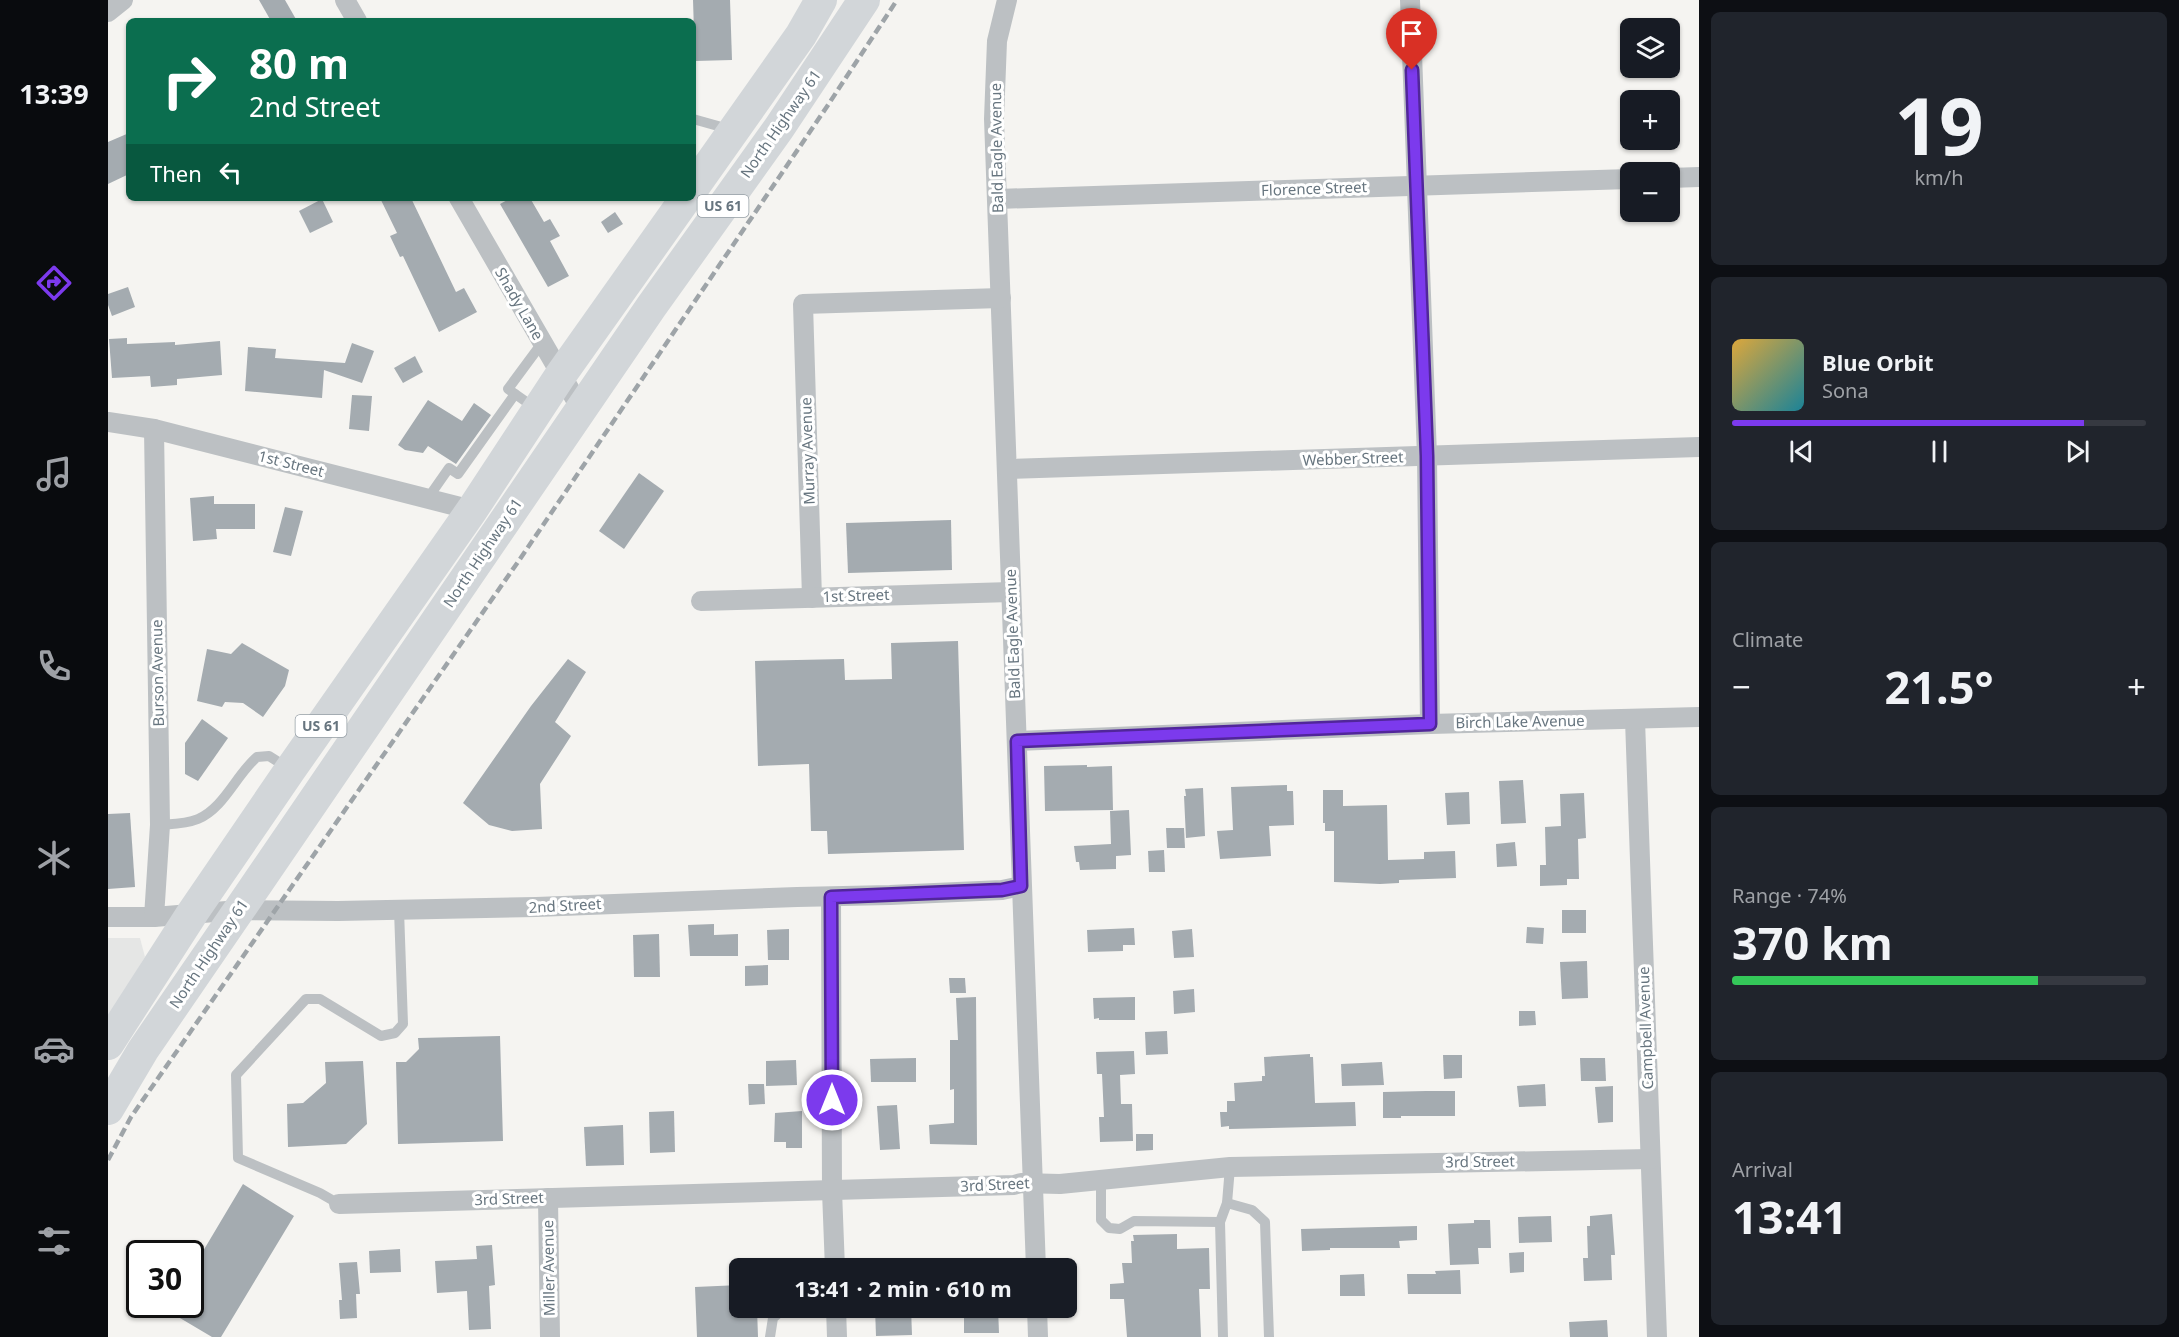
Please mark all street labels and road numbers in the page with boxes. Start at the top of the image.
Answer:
street label: North Highway 61 [735,65,825,181]
street label: Bald Eagle Avenue [985,83,1007,213]
street label: Florence Street [1261,176,1368,200]
road number: US 61 [698,195,748,217]
street label: Shady Lane [491,264,549,343]
street label: Murray Avenue [795,397,819,505]
street label: 1st Street [256,445,327,481]
street label: Webber Street [1302,446,1404,470]
street label: North Highway 61 [438,494,526,611]
street label: Bald Eagle Avenue [1000,569,1024,699]
street label: 1st Street [822,584,890,606]
street label: Burson Avenue [146,619,168,727]
street label: Birch Lake Avenue [1455,710,1585,732]
road number: US 61 [296,715,346,737]
street label: 2nd Street [528,893,602,917]
street label: North Highway 61 [164,895,252,1012]
street label: Campbell Avenue [1633,966,1657,1090]
street label: 3rd Street [1445,1150,1515,1172]
street label: 3rd Street [960,1172,1031,1196]
street label: 3rd Street [474,1187,545,1209]
street label: Miller Avenue [537,1220,559,1316]

